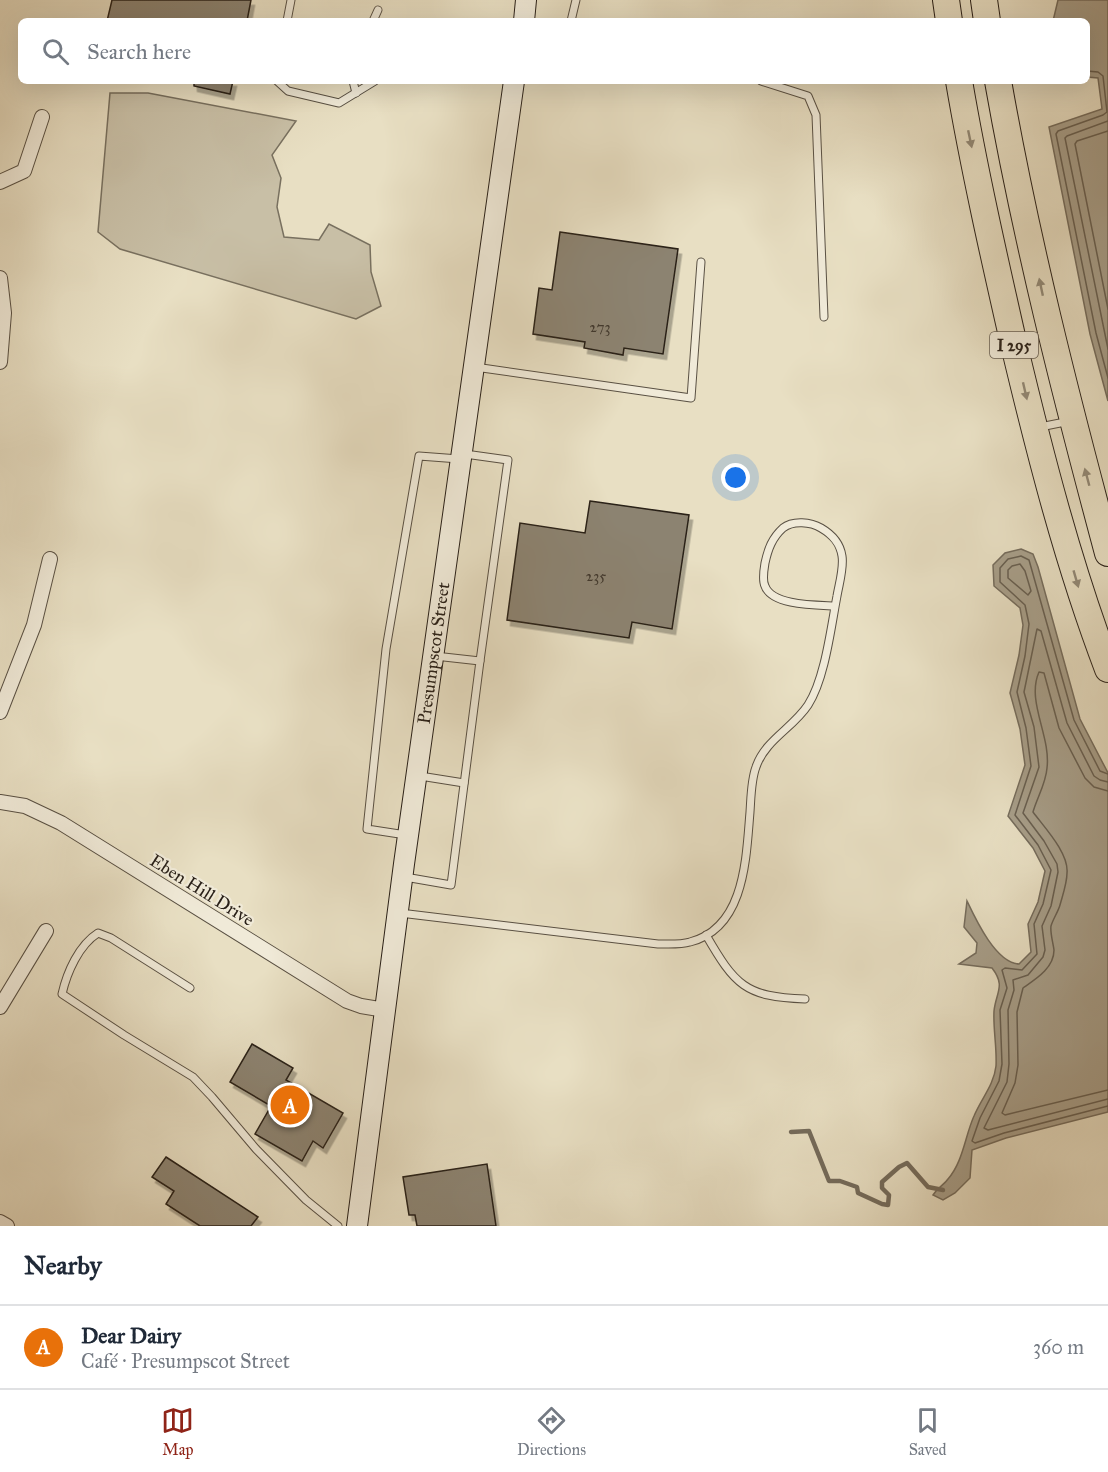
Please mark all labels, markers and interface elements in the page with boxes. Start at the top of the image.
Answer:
search box [18,18,1090,84]
icon: search [39,35,72,68]
text: Search here [87,38,191,65]
one-way arrow [966,129,975,148]
one-way arrow [1035,278,1045,297]
house number: 273 [590,318,611,336]
road number: I 295 [990,332,1038,358]
one-way arrow [1020,381,1030,400]
your location [721,463,750,492]
one-way arrow [1082,467,1092,486]
house number: 235 [586,567,606,585]
one-way arrow [1072,570,1081,588]
street label: Presumpscot Street [413,580,455,725]
street label: Eben Hill Drive [146,849,258,931]
pin: A [270,1082,310,1128]
text: Nearby [24,1249,102,1281]
text: Dear Dairy [81,1322,181,1349]
text: A [37,1335,50,1359]
text: 360 m [1033,1335,1084,1359]
text: Café · Presumpscot Street [81,1349,290,1373]
tab: Map [161,1404,194,1459]
tab: Directions [517,1404,586,1459]
tab: Saved [909,1404,947,1459]

